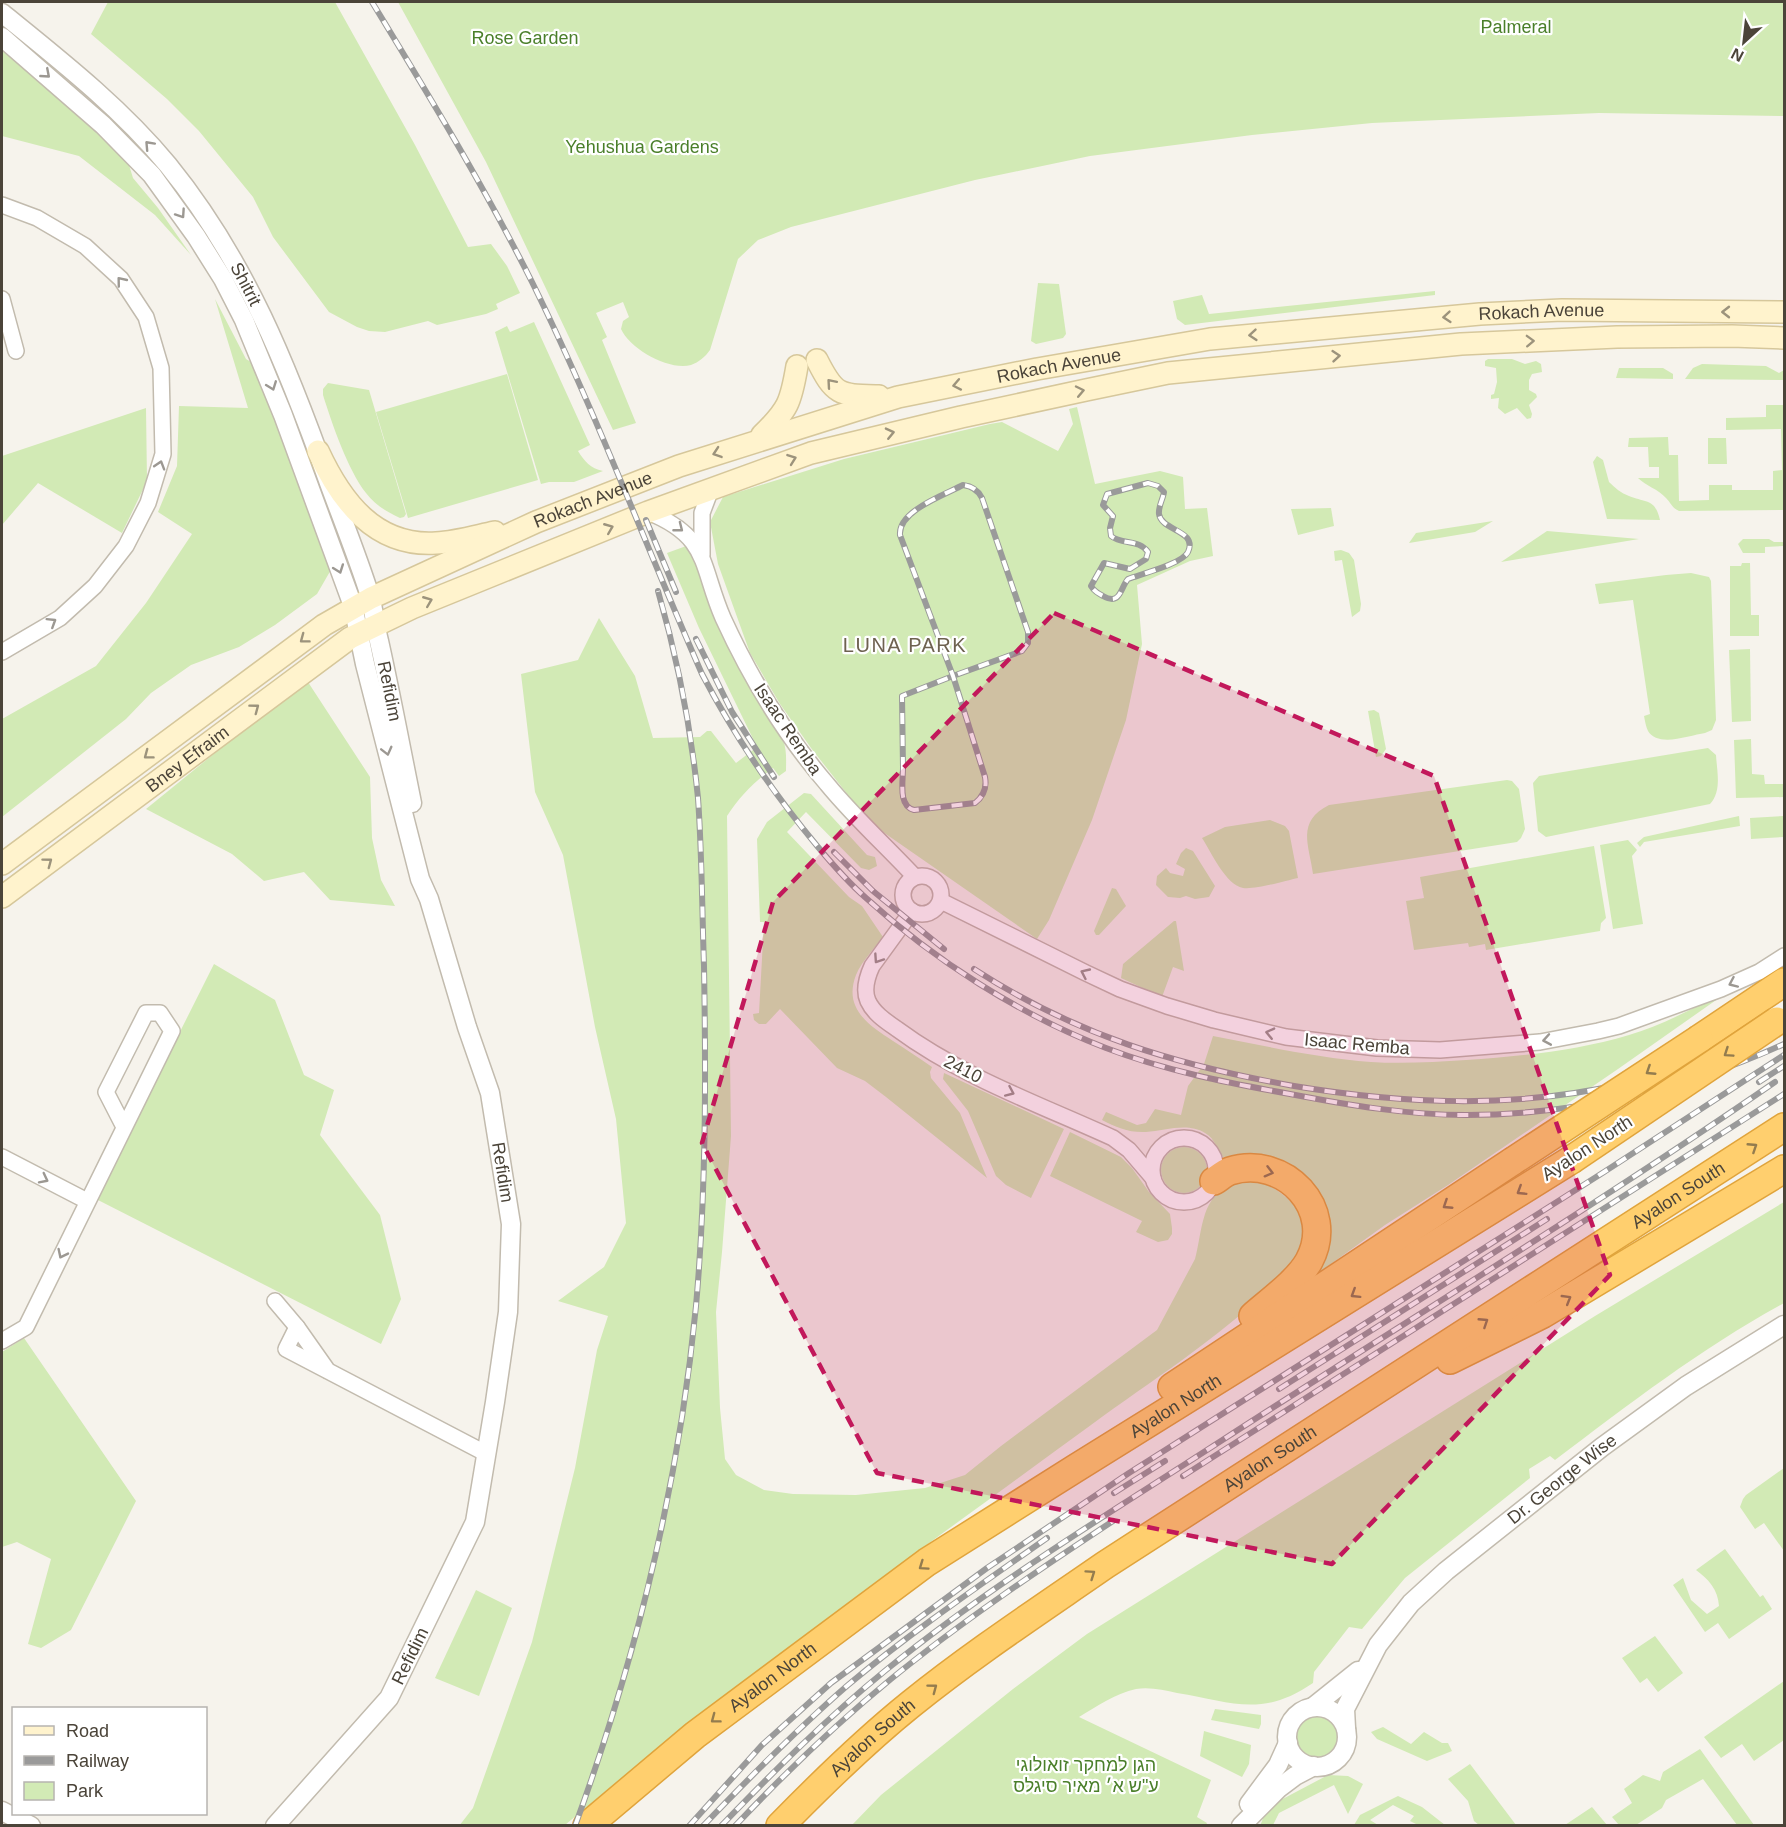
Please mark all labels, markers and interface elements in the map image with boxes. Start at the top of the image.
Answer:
north arrow [1714,12,1774,72]
park label: Palmeral [1480,17,1552,37]
park label: Rose Garden [471,28,579,48]
text: N [1728,45,1746,65]
one-way arrow [39,67,50,78]
park label: Yehushua Gardens [565,137,719,157]
one-way arrow [146,141,157,152]
one-way arrow [174,207,185,218]
street label: Shitrit [226,259,265,309]
one-way arrow [117,277,128,288]
street label: Rokach Avenue [1478,300,1604,324]
one-way arrow [1722,306,1731,318]
one-way arrow [1443,310,1452,323]
one-way arrow [1249,328,1258,341]
one-way arrow [1526,334,1535,347]
street label: Rokach Avenue [995,345,1123,387]
one-way arrow [1331,350,1340,363]
one-way arrow [953,378,963,391]
one-way arrow [828,379,839,390]
one-way arrow [265,380,277,391]
one-way arrow [1075,385,1085,398]
one-way arrow [885,428,895,441]
one-way arrow [712,445,723,458]
one-way arrow [786,454,797,467]
one-way arrow [153,460,165,471]
street label: Rokach Avenue [531,467,655,532]
one-way arrow [672,521,683,532]
one-way arrow [603,522,614,535]
one-way arrow [332,563,345,574]
one-way arrow [422,596,433,608]
one-way arrow [46,618,56,630]
one-way arrow [300,632,311,643]
district label: LUNA PARK [843,634,967,656]
street label: Refidim [374,659,405,723]
street label: Isaac Remba [750,679,826,779]
one-way arrow [249,704,260,715]
street label: Bney Efraim [142,722,233,796]
one-way arrow [380,746,393,756]
one-way arrow [144,748,155,759]
one-way arrow [42,858,53,869]
one-way arrow [874,952,885,963]
one-way arrow [1081,968,1092,980]
one-way arrow [1729,976,1740,988]
one-way arrow [1265,1027,1275,1040]
street label: Isaac Remba [1303,1029,1412,1059]
one-way arrow [1543,1034,1552,1046]
one-way arrow [1724,1046,1735,1057]
street label: 2410 [941,1051,985,1087]
one-way arrow [1645,1064,1656,1075]
one-way arrow [1004,1084,1015,1096]
street label: Ayalon North [1538,1111,1636,1185]
street label: Refidim [488,1141,517,1204]
one-way arrow [1746,1143,1757,1154]
street label: Ayalon South [1628,1158,1729,1233]
one-way arrow [1264,1165,1274,1178]
one-way arrow [38,1172,49,1183]
one-way arrow [1517,1184,1528,1195]
one-way arrow [1443,1198,1454,1209]
one-way arrow [57,1247,69,1258]
one-way arrow [1351,1287,1362,1298]
one-way arrow [1561,1295,1571,1307]
one-way arrow [1477,1318,1488,1329]
street label: Ayalon North [1126,1370,1225,1442]
street label: Ayalon South [1220,1421,1320,1496]
street label: Dr. George Wise [1504,1430,1620,1528]
one-way arrow [918,1559,929,1570]
one-way arrow [1085,1570,1096,1581]
street label: Refidim [388,1624,432,1688]
street label: Ayalon North [725,1638,820,1716]
one-way arrow [926,1684,937,1695]
street label: Ayalon South [826,1695,919,1781]
legend [12,1707,207,1815]
one-way arrow [711,1712,722,1723]
text: Road [66,1721,109,1741]
text: Railway [66,1751,129,1771]
park label: הגן למחקר זואולוגי ע"ש א׳ מאיר סיגלס [1013,1755,1159,1796]
text: Park [66,1781,104,1801]

